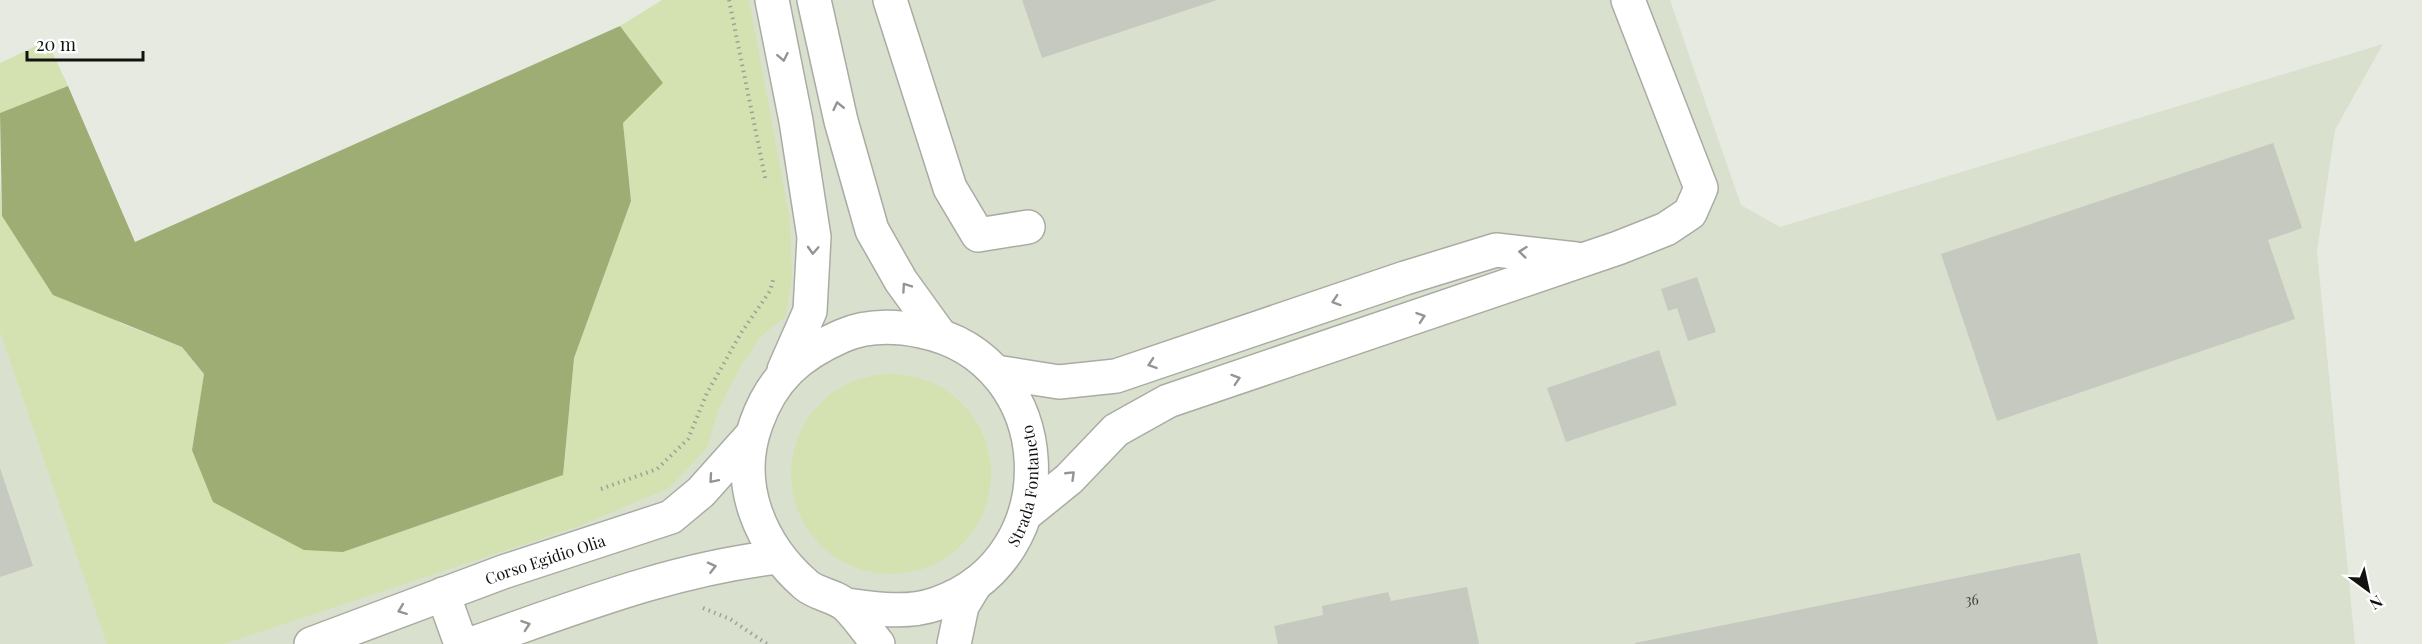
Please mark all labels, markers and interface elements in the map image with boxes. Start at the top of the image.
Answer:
scale bar [27,24,142,62]
text: 20 m [36,32,76,56]
one-way arrow [776,52,789,62]
one-way arrow [832,101,845,111]
one-way arrow [807,245,820,254]
one-way arrow [1519,246,1528,259]
one-way arrow [902,283,913,294]
one-way arrow [1331,294,1342,306]
one-way arrow [1415,311,1426,324]
one-way arrow [1147,357,1158,369]
one-way arrow [1230,373,1241,386]
street label: Strada Fontaneto [1002,423,1042,550]
one-way arrow [709,472,720,483]
one-way arrow [1064,472,1075,483]
street label: Corso Egidio Olia [482,529,608,588]
north arrow [2338,560,2398,620]
one-way arrow [707,561,717,574]
house number: 36 [1965,590,1979,609]
text: N [2366,591,2387,615]
one-way arrow [397,603,408,615]
one-way arrow [520,620,531,632]

